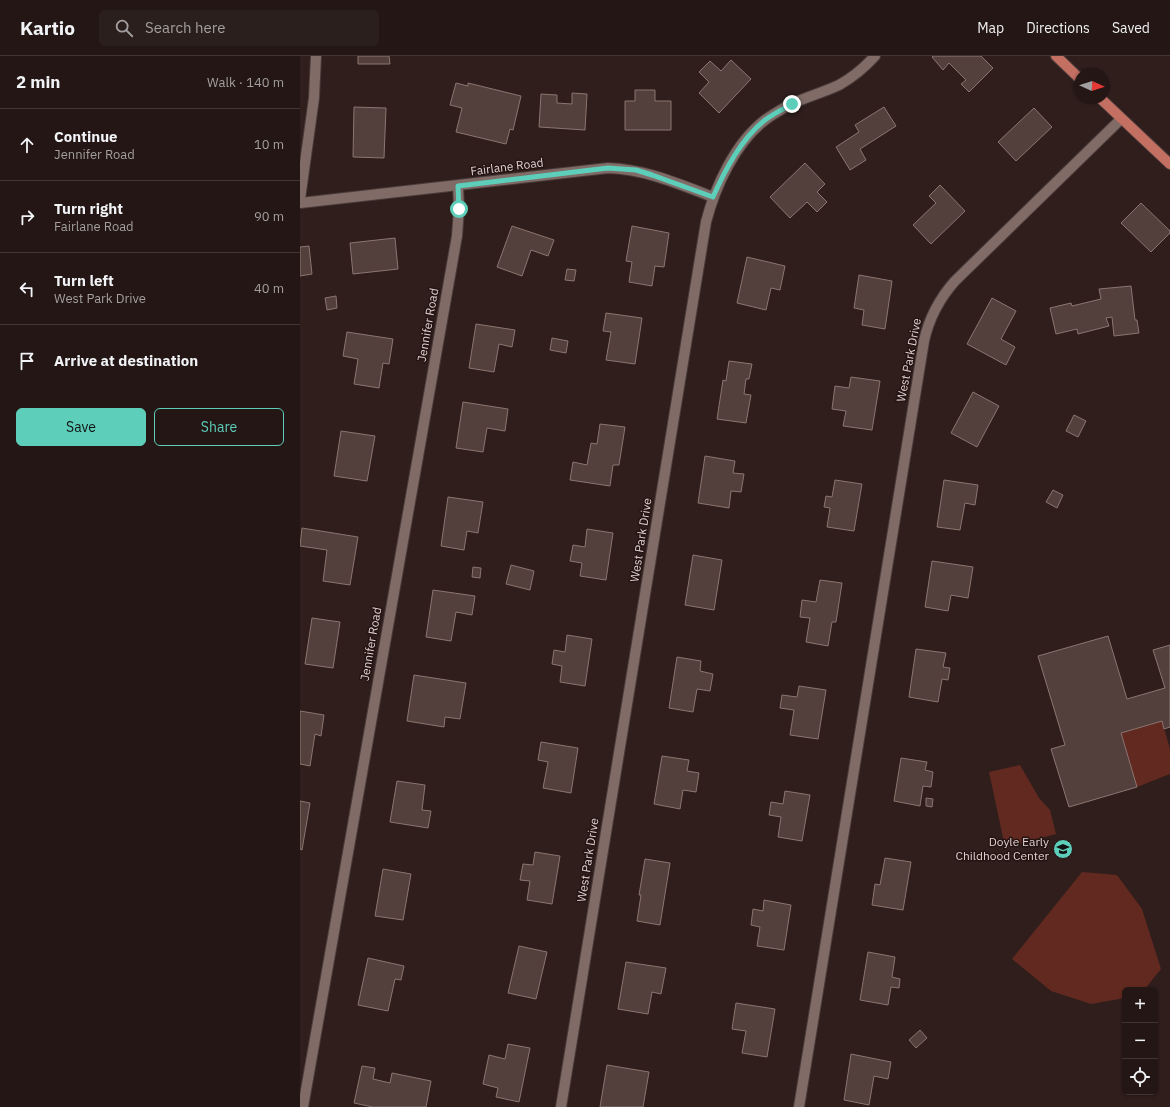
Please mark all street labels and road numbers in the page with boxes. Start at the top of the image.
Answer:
street label: Fairlane Road [470,155,544,178]
street label: Jennifer Road [414,287,441,363]
street label: West Park Drive [893,316,924,403]
street label: West Park Drive [626,496,655,583]
street label: Jennifer Road [357,606,384,682]
street label: West Park Drive [573,816,602,903]

